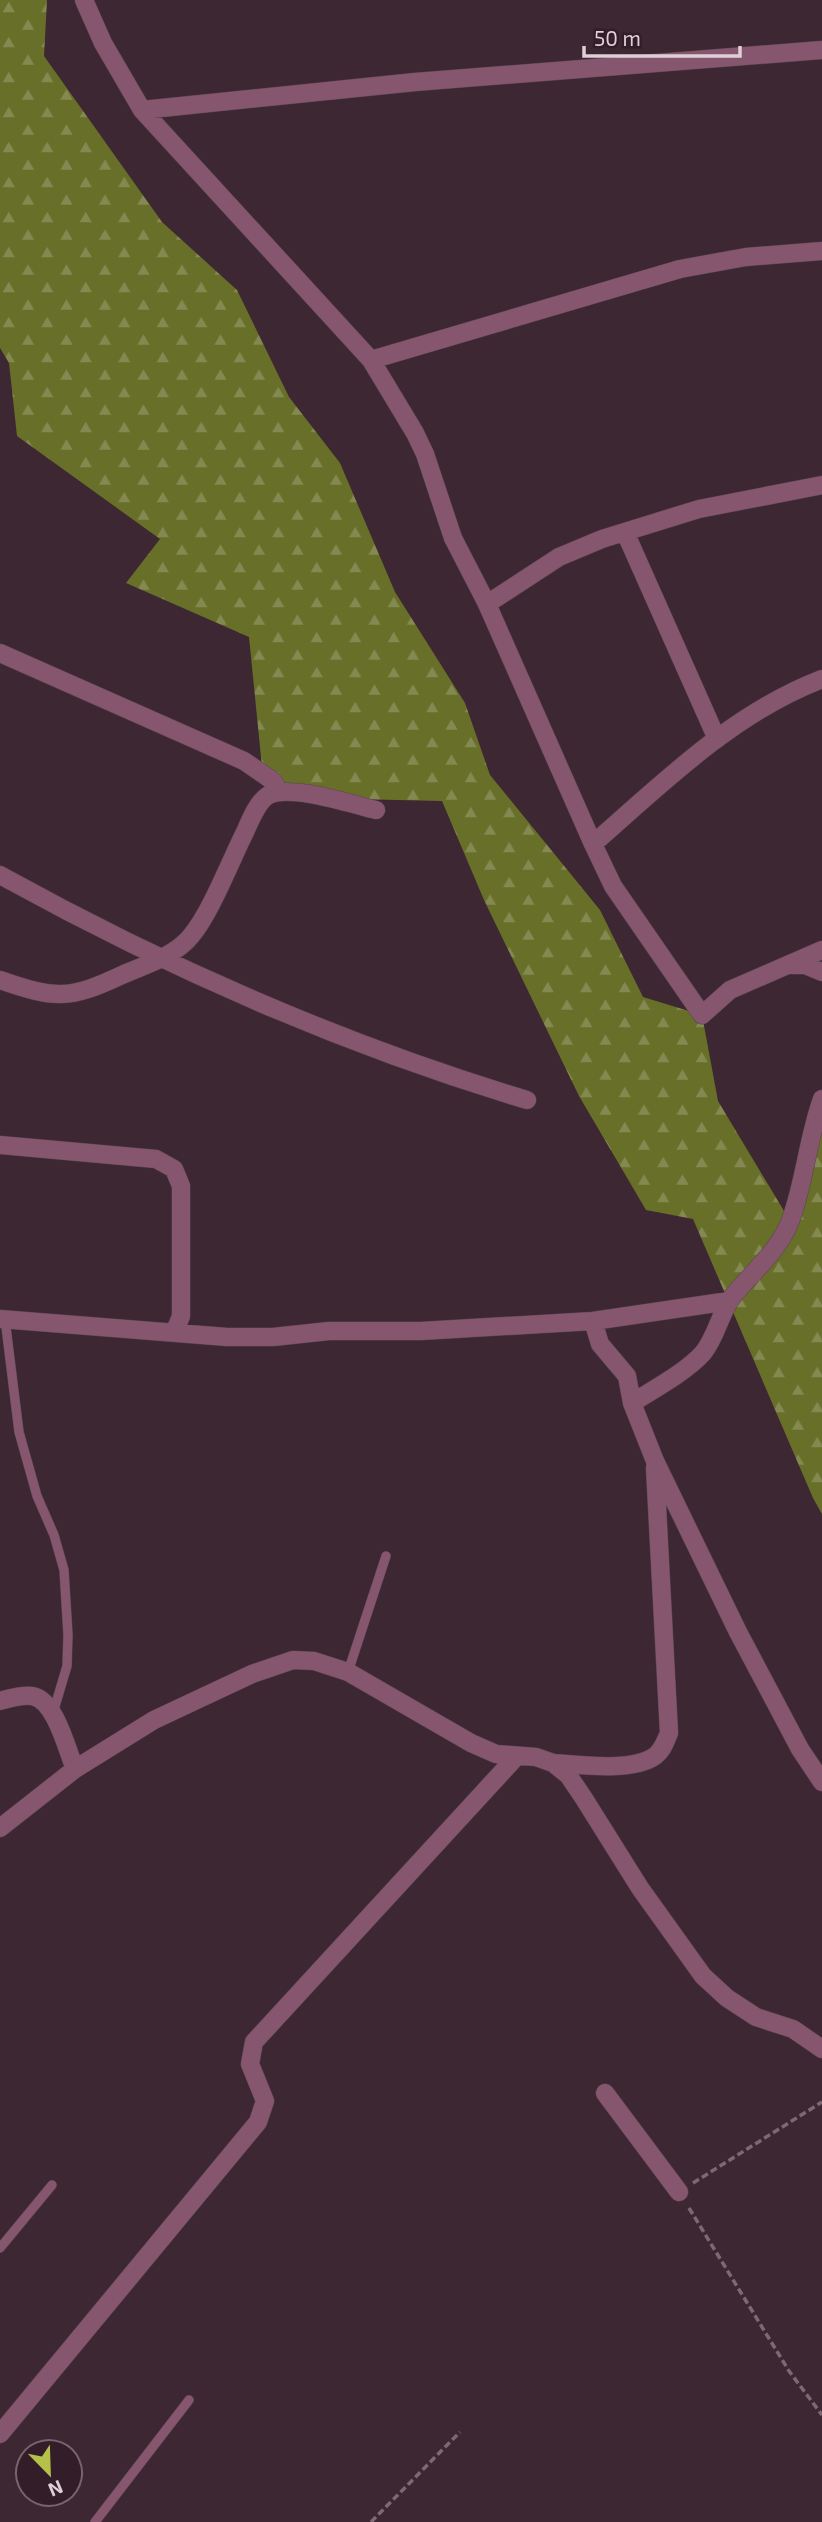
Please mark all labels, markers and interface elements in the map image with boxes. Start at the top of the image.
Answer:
scale bar [584,14,740,58]
text: 50 m [594,25,641,50]
north arrow [14,2438,84,2508]
text: N [45,2476,67,2502]

